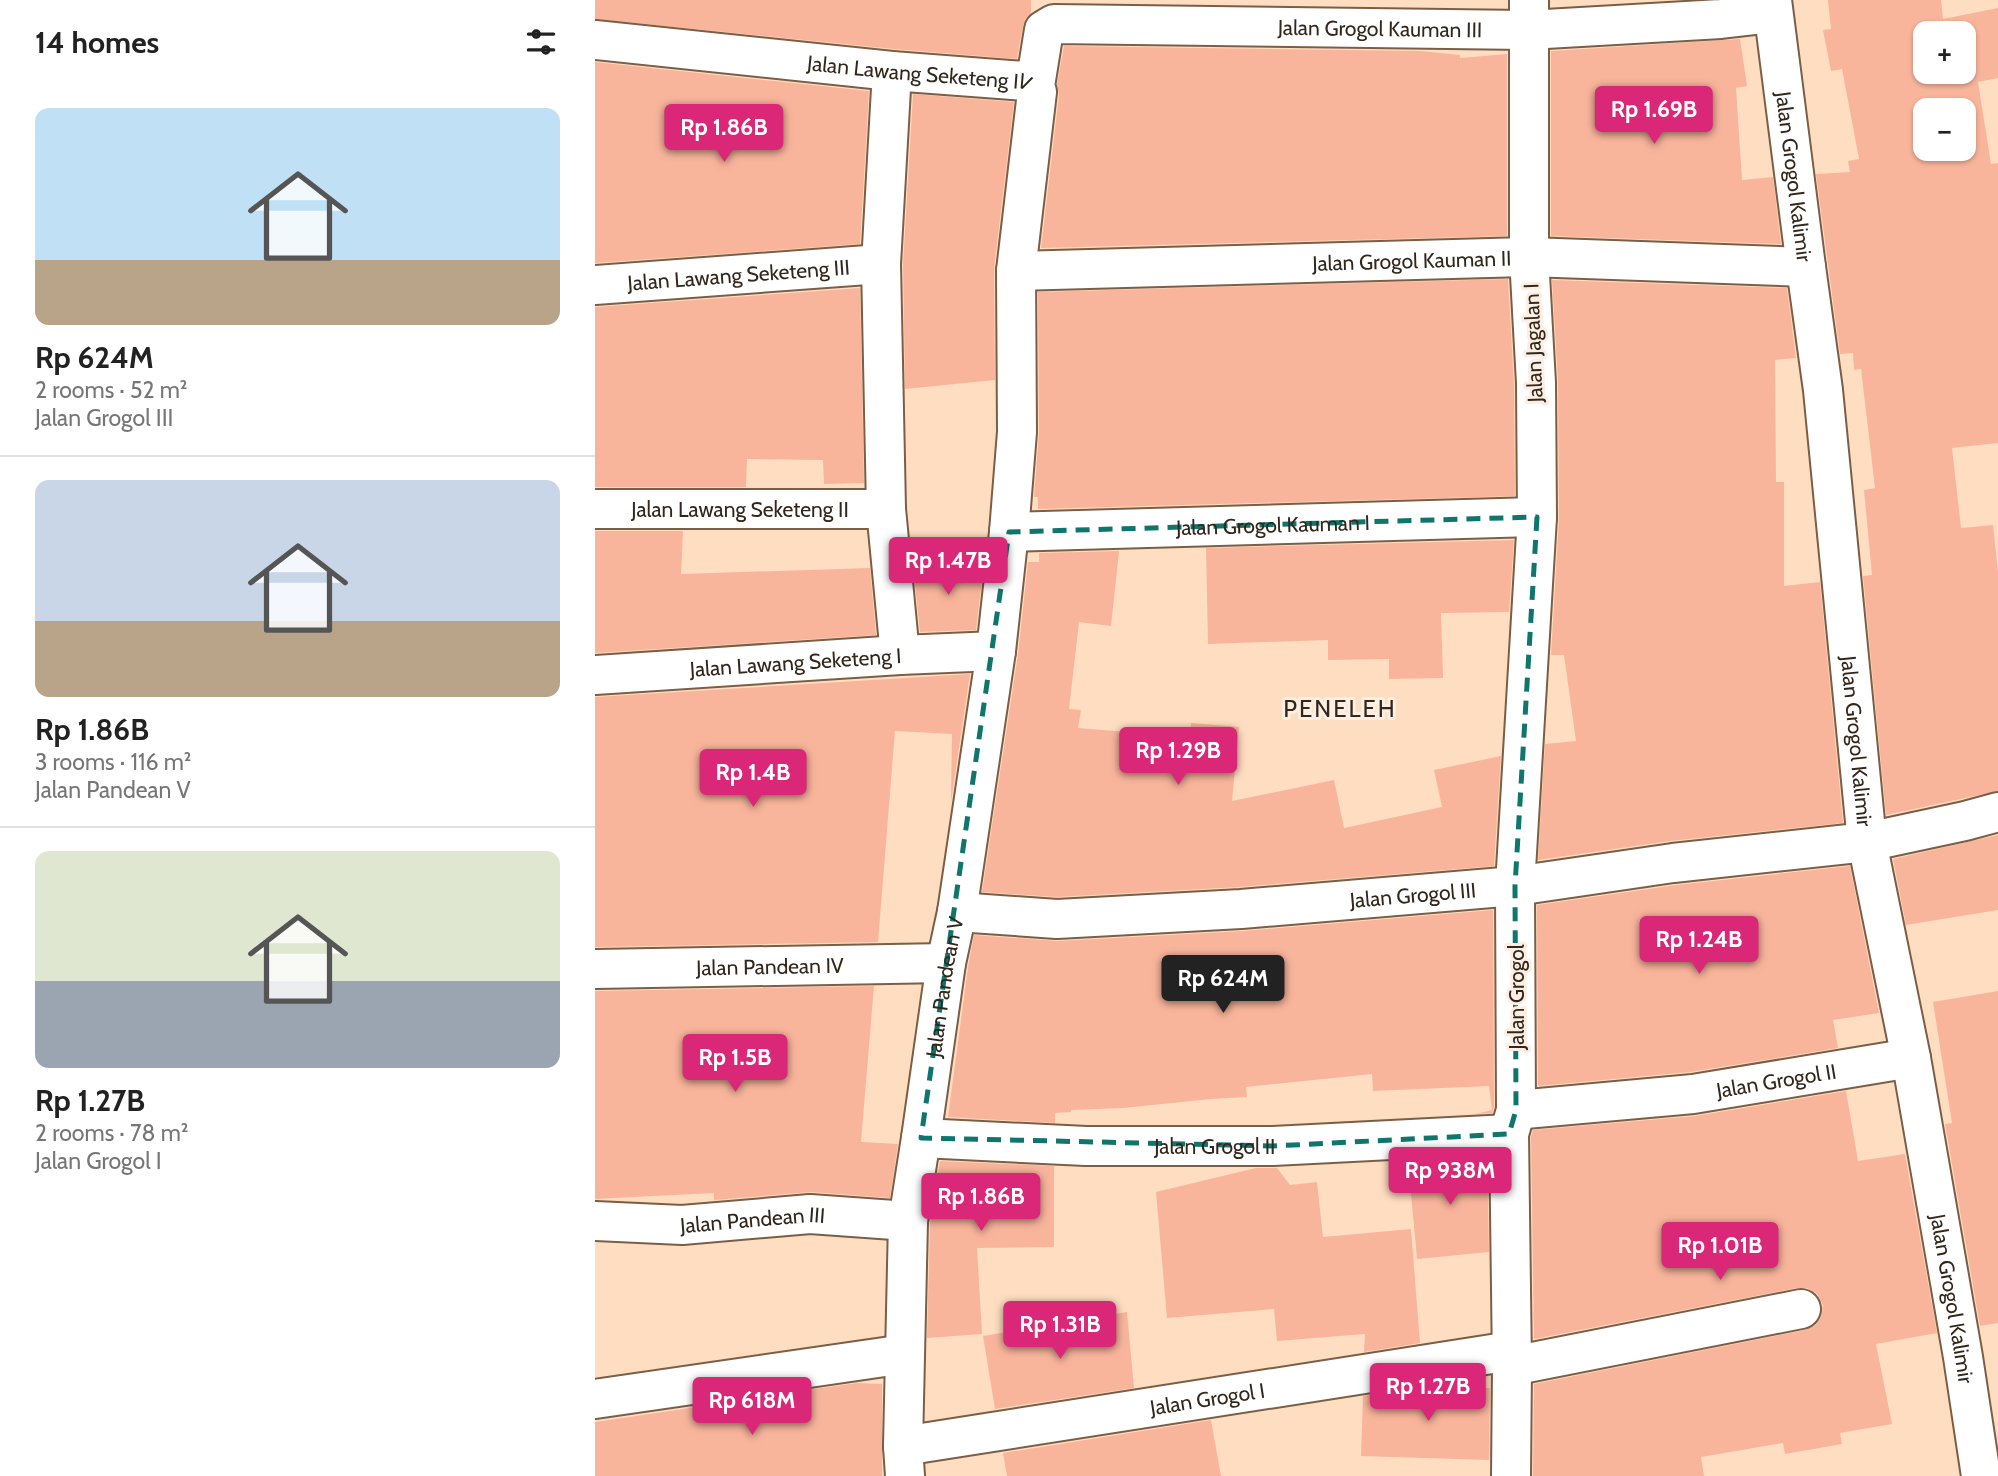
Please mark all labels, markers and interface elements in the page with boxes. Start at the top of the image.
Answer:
street label: Jalan Grogol Kauman III [1277,14,1482,42]
map controls [1913,21,1976,161]
button: + [1913,21,1976,84]
icon: filters [522,23,560,61]
text: 14 homes [35,24,159,61]
street label: Jalan Lawang Seketeng IV [805,50,1036,96]
pin: Rp 1.69B [1582,86,1726,146]
street label: Jalan Grogol Kalimir [1771,89,1818,264]
text: Rp 1.69B [1611,95,1697,123]
button: − [1913,98,1976,161]
pin: Rp 1.86B [652,104,796,164]
text: Rp 1.86B [680,113,768,141]
icon: home [235,153,361,279]
street label: Jalan Grogol Kauman II [1311,245,1512,275]
street label: Jalan Lawang Seketeng III [626,254,851,295]
street label: Jalan Jagalan I [1518,283,1548,404]
text: Rp 624M [35,339,154,376]
text: 2 rooms · 52 m² [35,376,188,404]
text: Jalan Grogol III [35,404,173,432]
street label: Jalan Lawang Seketeng II [630,497,849,522]
street label: Jalan Grogol Kauman I [1175,509,1370,540]
icon: home [235,525,361,651]
pin: Rp 1.47B [876,538,1020,597]
text: Rp 1.47B [905,546,991,574]
street label: Jalan Lawang Seketeng I [688,642,902,681]
street label: Jalan Grogol Kalimir [1836,654,1878,828]
district label: PENELEH [1283,694,1397,723]
text: Rp 1.86B [35,711,149,748]
pin: Rp 1.29B [1106,728,1250,787]
text: Rp 1.29B [1135,736,1221,764]
text: 3 rooms · 116 m² [35,748,191,776]
pin: Rp 1.4B [688,750,818,809]
text: Rp 1.4B [716,758,790,786]
text: Jalan Pandean V [35,776,191,804]
street label: Jalan Grogol III [1348,877,1477,912]
icon: home [235,896,361,1022]
street label: Jalan Pandean V [920,914,968,1060]
pin: Rp 1.24B [1627,916,1771,976]
text: Rp 1.24B [1656,925,1743,953]
street label: Jalan Grogol [1504,944,1529,1051]
street label: Jalan Pandean IV [695,952,844,980]
pin: Rp 624M [1158,956,1288,1015]
text: Rp 624M [1177,964,1269,992]
pin: Rp 1.5B [670,1034,800,1094]
text: Rp 1.5B [699,1043,771,1071]
street label: Jalan Grogol II [1713,1058,1838,1103]
text: Rp 1.27B [35,1082,145,1119]
text: 2 rooms · 78 m² [35,1119,189,1147]
street label: Jalan Grogol II [1153,1134,1275,1159]
text: Jalan Grogol I [35,1147,162,1175]
pin: Rp 938M [1385,1148,1515,1207]
text: Rp 938M [1405,1156,1495,1184]
pin: Rp 1.86B [909,1174,1053,1233]
text: Rp 1.86B [937,1182,1025,1210]
street label: Jalan Pandean III [678,1201,826,1238]
street label: Jalan Grogol Kalimir [1926,1211,1979,1385]
pin: Rp 1.01B [1648,1222,1792,1282]
text: Rp 1.01B [1677,1231,1763,1259]
pin: Rp 1.31B [988,1302,1132,1361]
text: Rp 1.31B [1019,1310,1101,1338]
pin: Rp 1.27B [1356,1364,1500,1423]
text: Rp 1.27B [1386,1372,1470,1400]
street label: Jalan Grogol I [1147,1377,1266,1420]
pin: Rp 618M [687,1378,817,1437]
text: Rp 618M [708,1386,796,1414]

